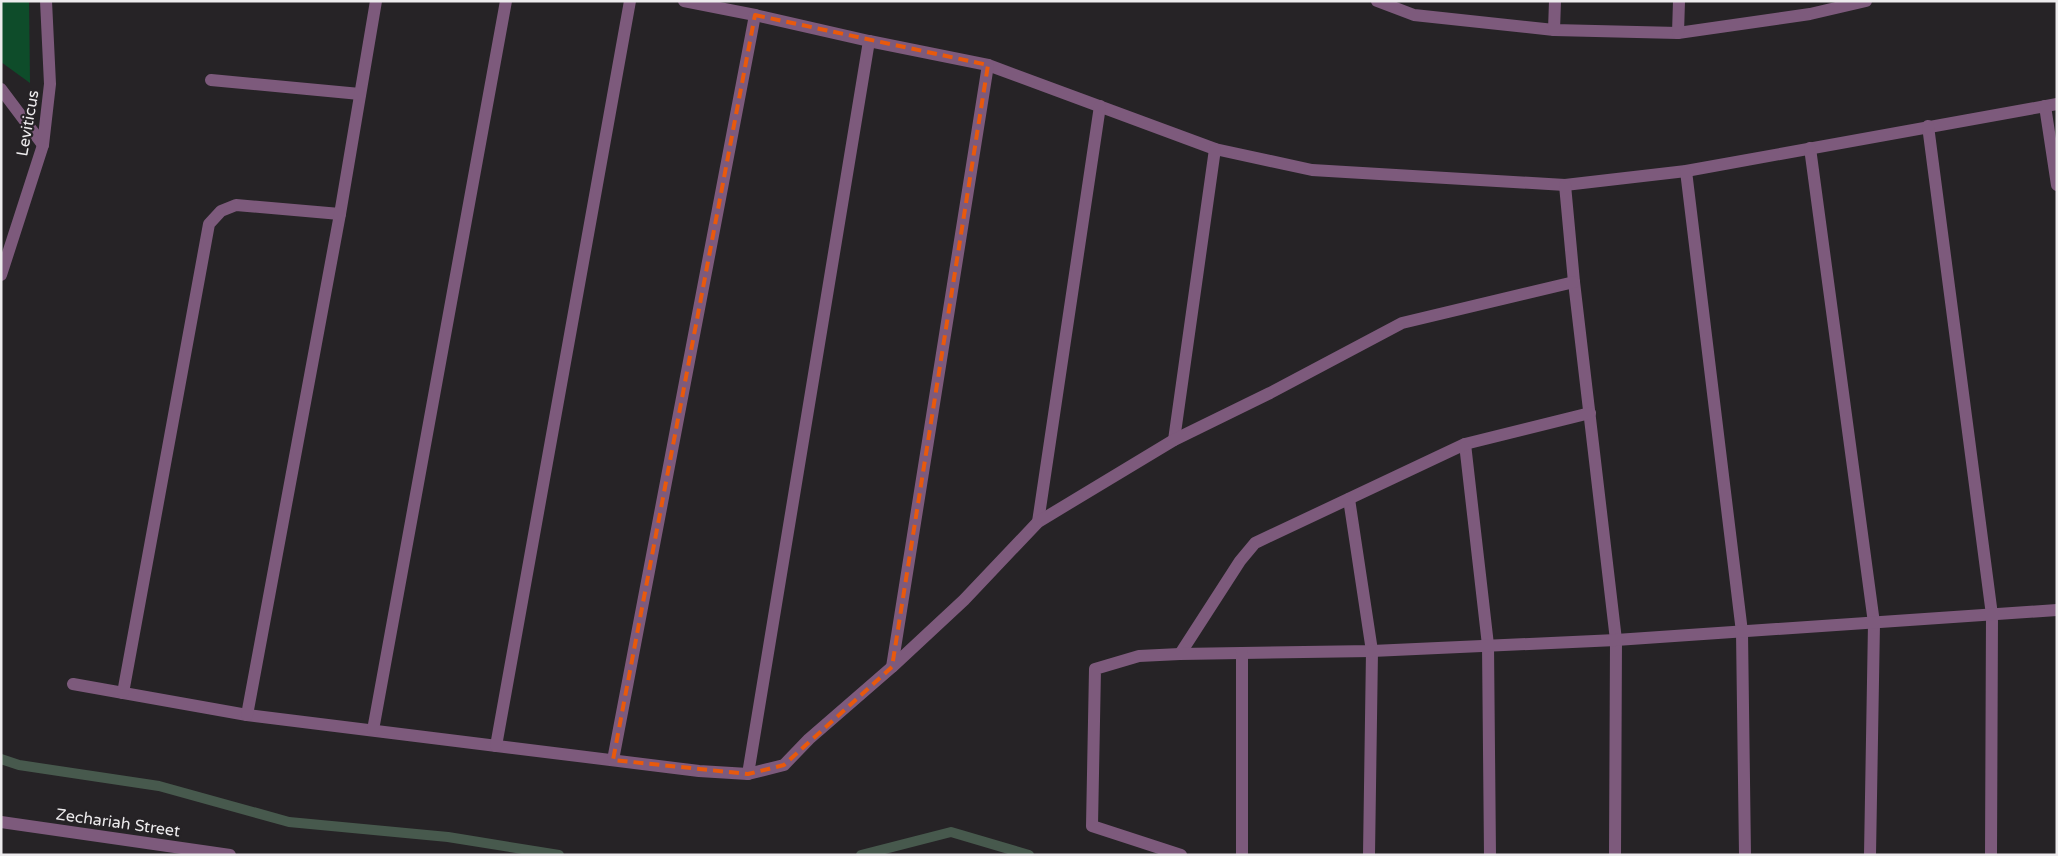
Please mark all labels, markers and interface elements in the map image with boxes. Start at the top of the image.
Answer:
street label: Leviticus [12,89,44,158]
street label: Zechariah Street [54,804,181,842]

